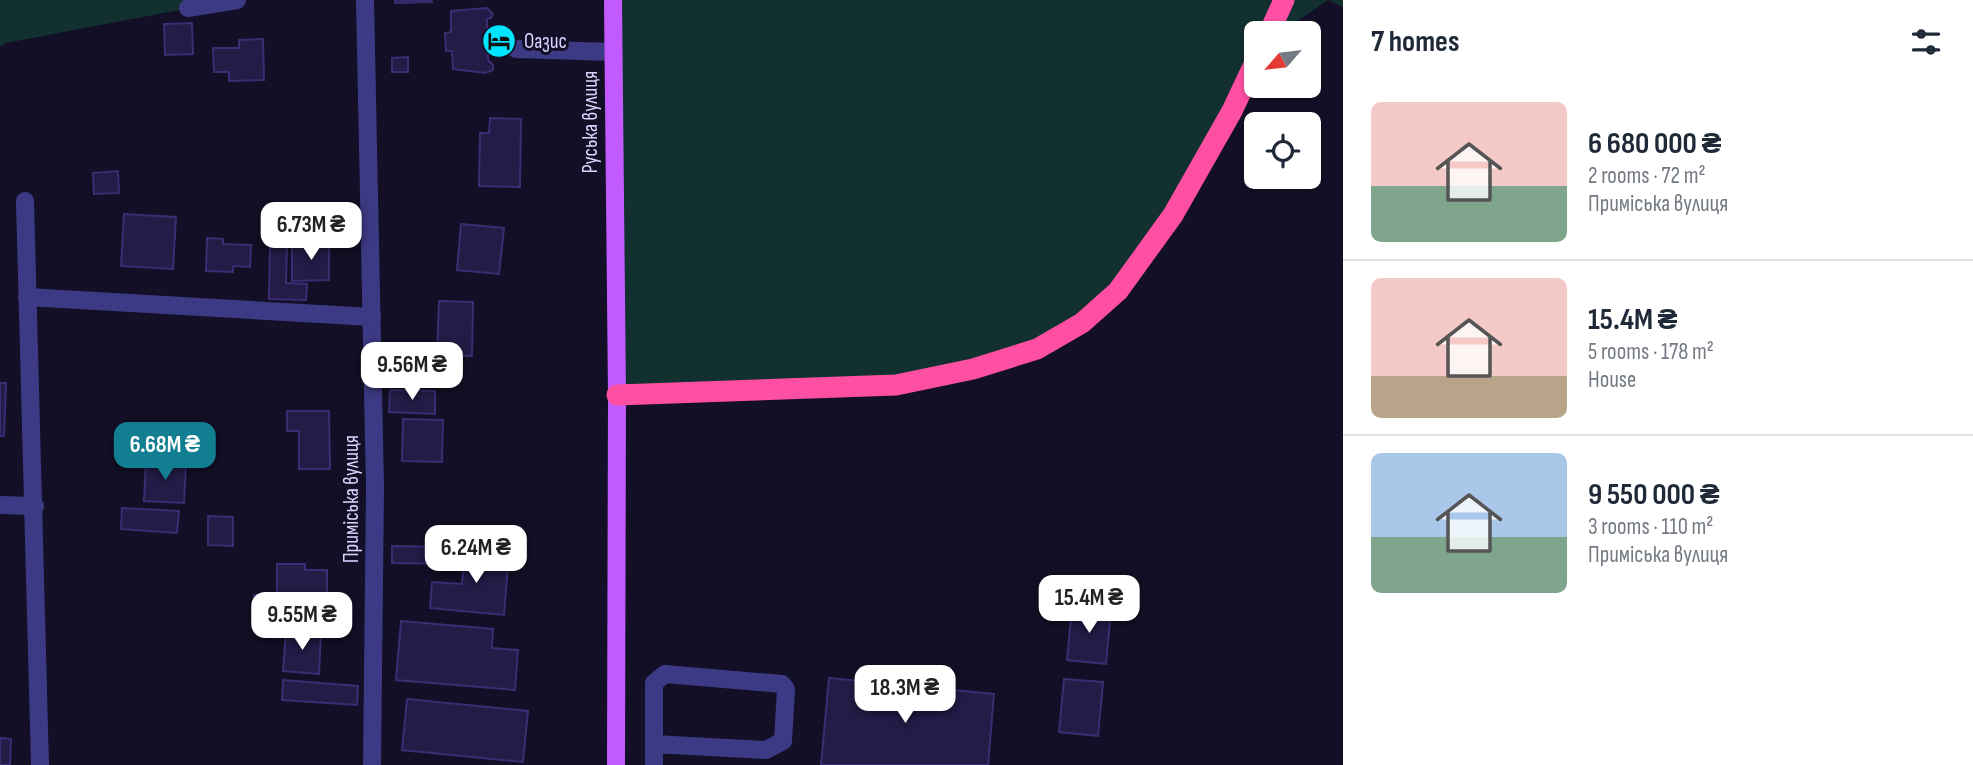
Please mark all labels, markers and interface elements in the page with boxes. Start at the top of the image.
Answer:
north arrow [1244,21,1321,98]
map controls [1244,21,1321,189]
hotel icon: Оазис [480,22,518,60]
icon: filters [1907,23,1945,61]
text: 7 homes [1371,24,1459,60]
place label: Оазис [524,29,567,54]
street label: Руська вулиця [578,71,603,173]
button: locate [1244,112,1321,189]
text: 6 680 000 ₴ [1588,126,1722,162]
icon: home [1427,130,1511,214]
text: 2 rooms · 72 m² [1588,162,1706,190]
text: Приміська вулиця [1588,190,1728,218]
pin: 6.73M ₴ [246,202,376,262]
text: 6.73M ₴ [277,211,345,239]
text: 15.4M ₴ [1588,302,1678,338]
icon: home [1427,306,1511,390]
text: 5 rooms · 178 m² [1588,338,1714,366]
pin: 9.56M ₴ [347,342,477,402]
text: 9.56M ₴ [377,351,447,379]
text: House [1588,366,1636,394]
pin: 6.68M ₴ [100,422,230,482]
text: 6.68M ₴ [130,431,200,459]
street label: Приміська вулиця [339,435,364,563]
text: 9 550 000 ₴ [1588,477,1720,513]
icon: home [1427,481,1511,565]
text: 3 rooms · 110 m² [1588,513,1713,541]
pin: 6.24M ₴ [411,526,541,585]
text: 6.24M ₴ [441,534,511,562]
text: Приміська вулиця [1588,541,1728,569]
pin: 15.4M ₴ [1024,576,1154,635]
text: 15.4M ₴ [1055,584,1123,612]
pin: 9.55M ₴ [237,592,367,652]
text: 9.55M ₴ [267,601,337,629]
pin: 18.3M ₴ [840,666,970,725]
text: 18.3M ₴ [871,674,939,702]

